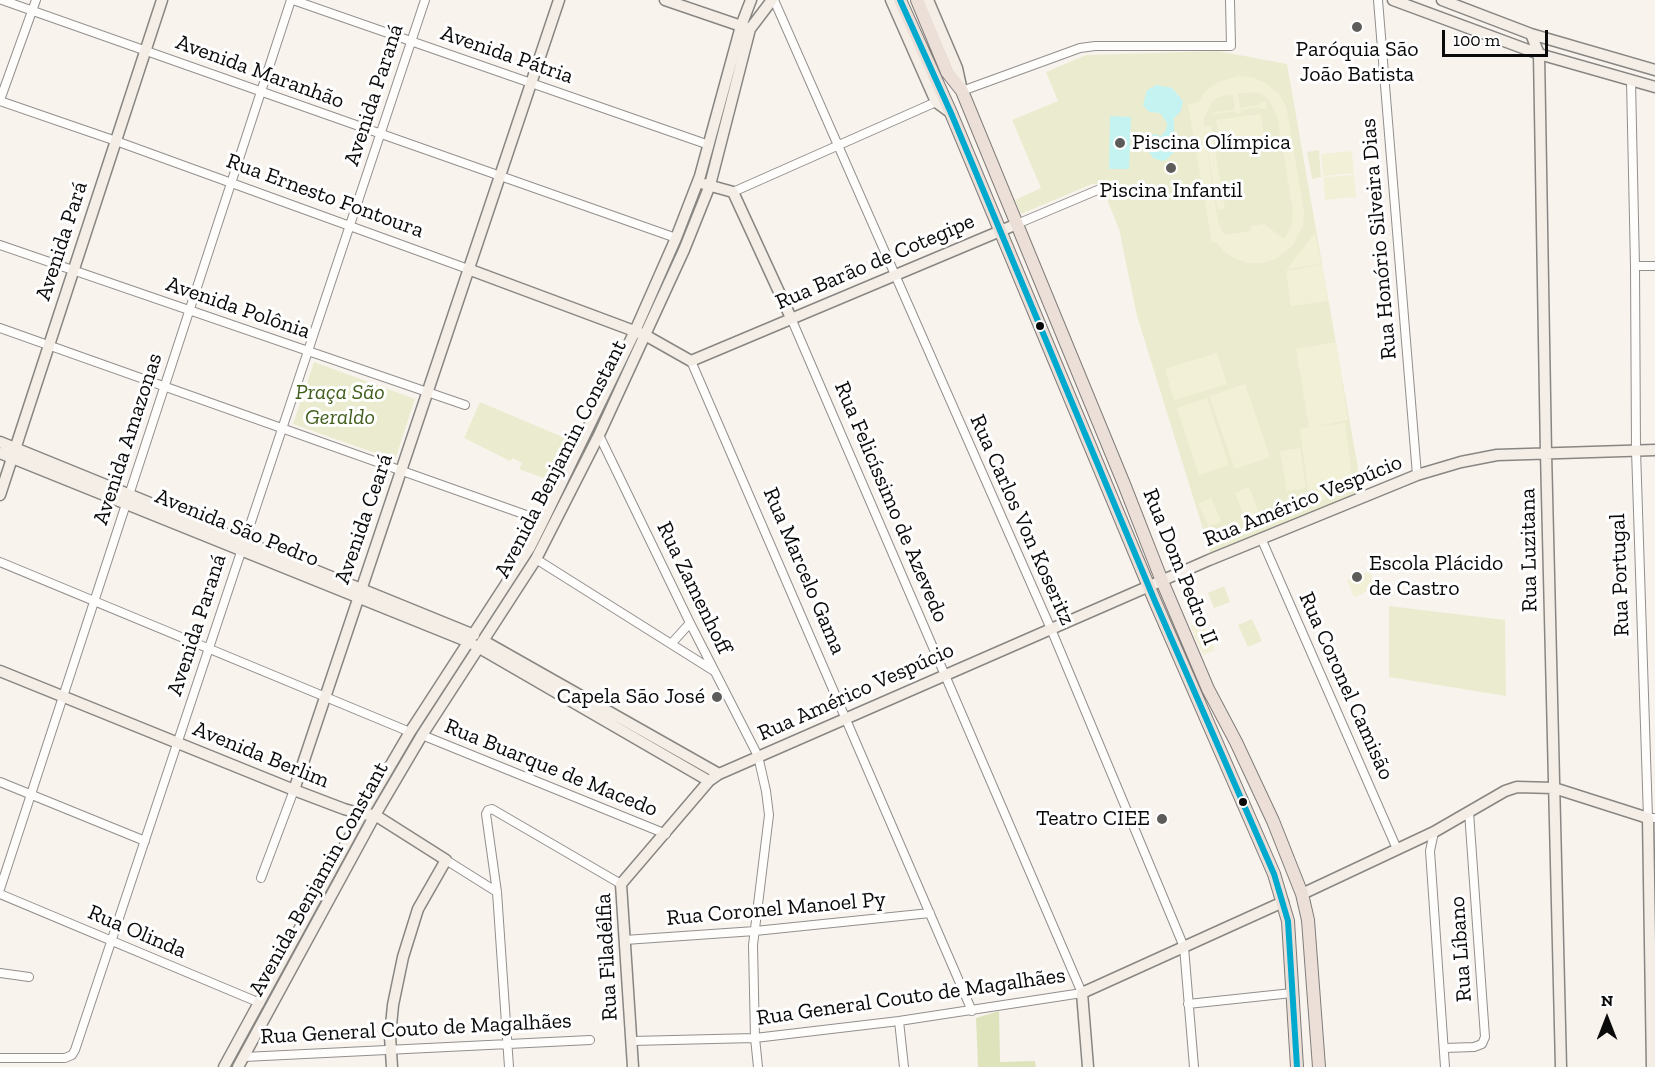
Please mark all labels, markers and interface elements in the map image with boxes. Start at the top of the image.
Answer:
scale bar [1445,18,1552,56]
street label: Avenida Pátria [437,20,577,90]
marker: Paróquia São João Batista [1350,20,1364,34]
street label: Avenida Paraná [339,21,409,169]
street label: Avenida Maranhão [172,29,348,115]
text: 100 m [1453,29,1500,51]
place label: Paróquia São João Batista [1295,37,1419,88]
street label: Rua Honório Silveira Dias [1355,117,1403,361]
place label: Piscina Olímpica [1132,130,1291,156]
marker: Piscina Olímpica [1113,136,1127,150]
street label: Rua Ernesto Fontoura [223,148,427,244]
marker: Piscina Infantil [1164,161,1178,175]
street label: Avenida Pará [30,178,94,304]
place label: Piscina Infantil [1099,178,1243,204]
street label: Rua Barão de Cotegipe [772,208,978,316]
street label: Avenida Polônia [162,271,314,345]
unlabelled marker [1034,320,1046,332]
street label: Avenida Benjamin Constant [489,336,633,582]
street label: Avenida Amazonas [88,350,168,528]
street label: Rua Felicíssimo de Azevedo [828,378,954,626]
park label: Praça São Geraldo [295,380,385,432]
street label: Rua Carlos Von Koseritz [964,411,1080,629]
street label: Rua Américo Vespúcio [1200,449,1406,553]
street label: Avenida Ceará [329,450,399,588]
street label: Avenida São Pedro [151,483,323,573]
street label: Rua Marcelo Gama [757,484,851,658]
street label: Rua Dom Pedro II [1137,485,1223,649]
street label: Rua Luzitana [1515,488,1543,612]
street label: Rua Portugal [1605,513,1635,637]
street label: Rua Zamenhoff [651,518,737,658]
street label: Avenida Paraná [162,551,232,699]
place label: Escola Plácido de Castro [1369,551,1503,602]
marker: Escola Plácido de Castro [1350,570,1364,584]
street label: Rua Coronel Camisão [1293,588,1399,784]
street label: Rua Américo Vespúcio [754,637,958,747]
place label: Capela São José [557,684,705,710]
marker: Capela São José [710,690,724,704]
street label: Rua Buarque de Macedo [441,713,661,823]
street label: Avenida Berlim [189,716,333,794]
street label: Avenida Benjamin Constant [244,757,394,1001]
unlabelled marker [1237,796,1249,808]
place label: Teatro CIEE [1036,806,1150,832]
marker: Teatro CIEE [1155,812,1169,826]
street label: Rua Coronel Manoel Py [665,886,887,932]
street label: Rua Filadélfia [590,892,624,1022]
street label: Rua Líbano [1444,895,1478,1003]
street label: Rua Olinda [84,899,190,965]
street label: Rua General Couto de Magalhães [755,962,1067,1032]
north arrow [1577,989,1637,1049]
text: N [1601,991,1613,1010]
street label: Rua General Couto de Magalhães [260,1008,572,1050]

